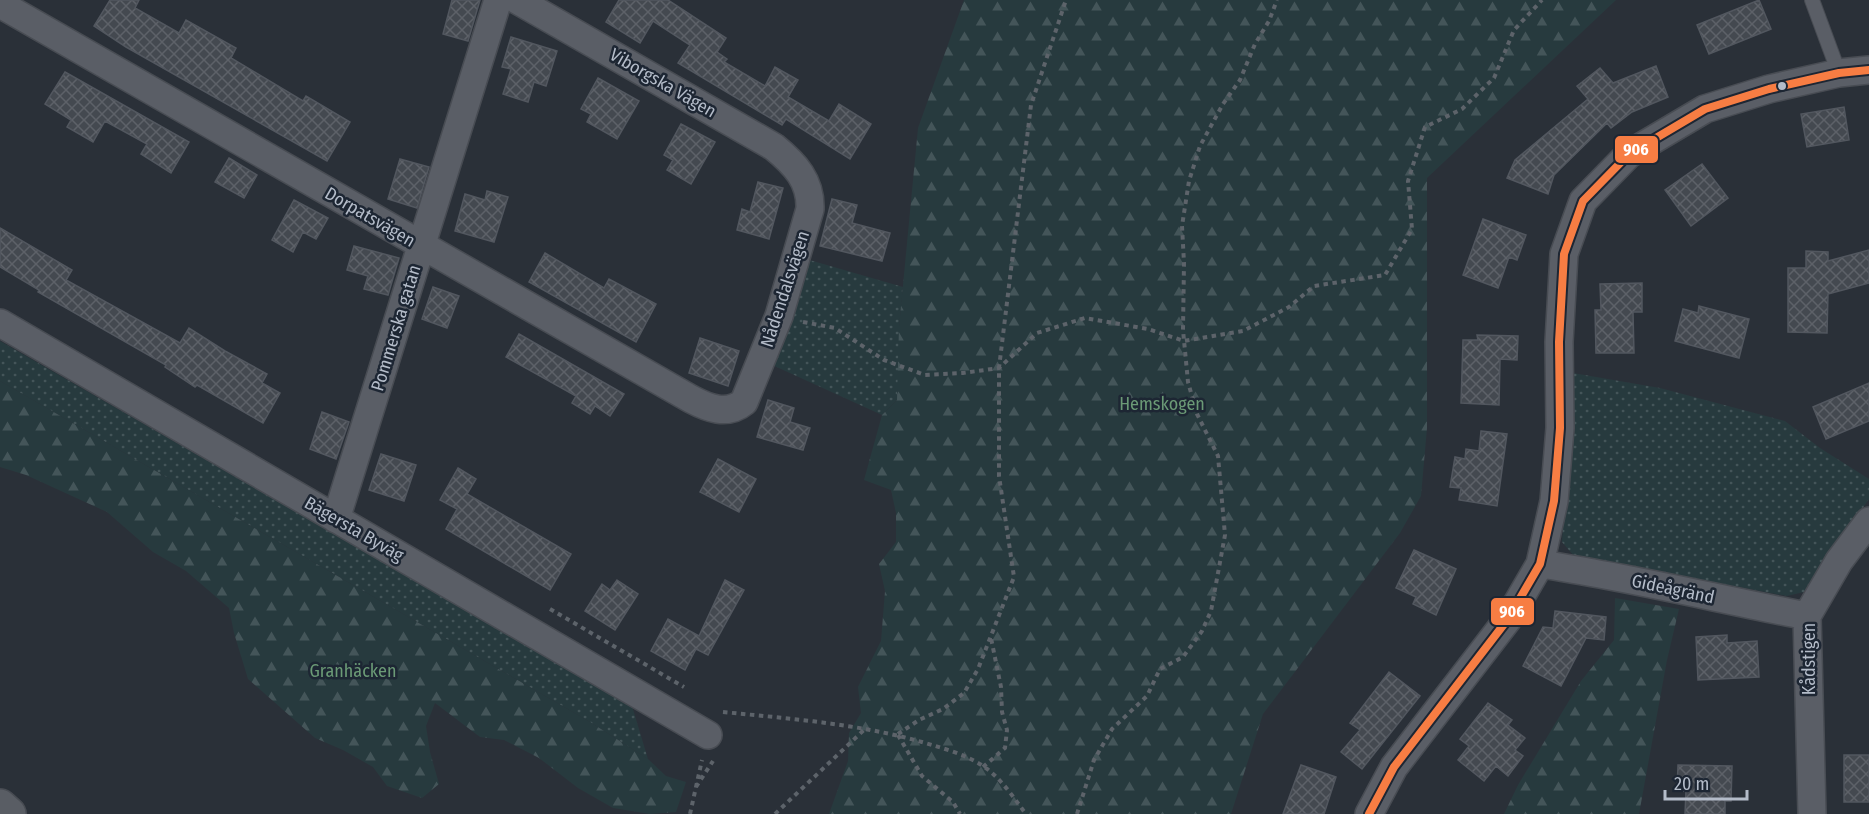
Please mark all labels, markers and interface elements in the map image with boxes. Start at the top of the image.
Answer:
street label: Viborgska Vägen [606,44,720,122]
unlabelled marker [1776,80,1788,92]
line badge: 906 [1614,135,1659,164]
text: 906 [1623,140,1649,159]
street label: Dorpatsvägen [321,182,419,252]
street label: Nådendalsvägen [756,228,814,350]
street label: Pommerska gatan [366,262,426,394]
park label: Hemskogen [1119,393,1205,415]
street label: Bägersta Byväg [301,492,408,566]
street label: Gideågränd [1630,570,1716,608]
line badge: 906 [1490,597,1535,626]
text: 906 [1499,602,1525,621]
street label: Kådstigen [1798,623,1820,695]
park label: Granhäcken [310,660,396,682]
scale bar [1665,763,1748,801]
text: 20 m [1674,773,1709,795]

